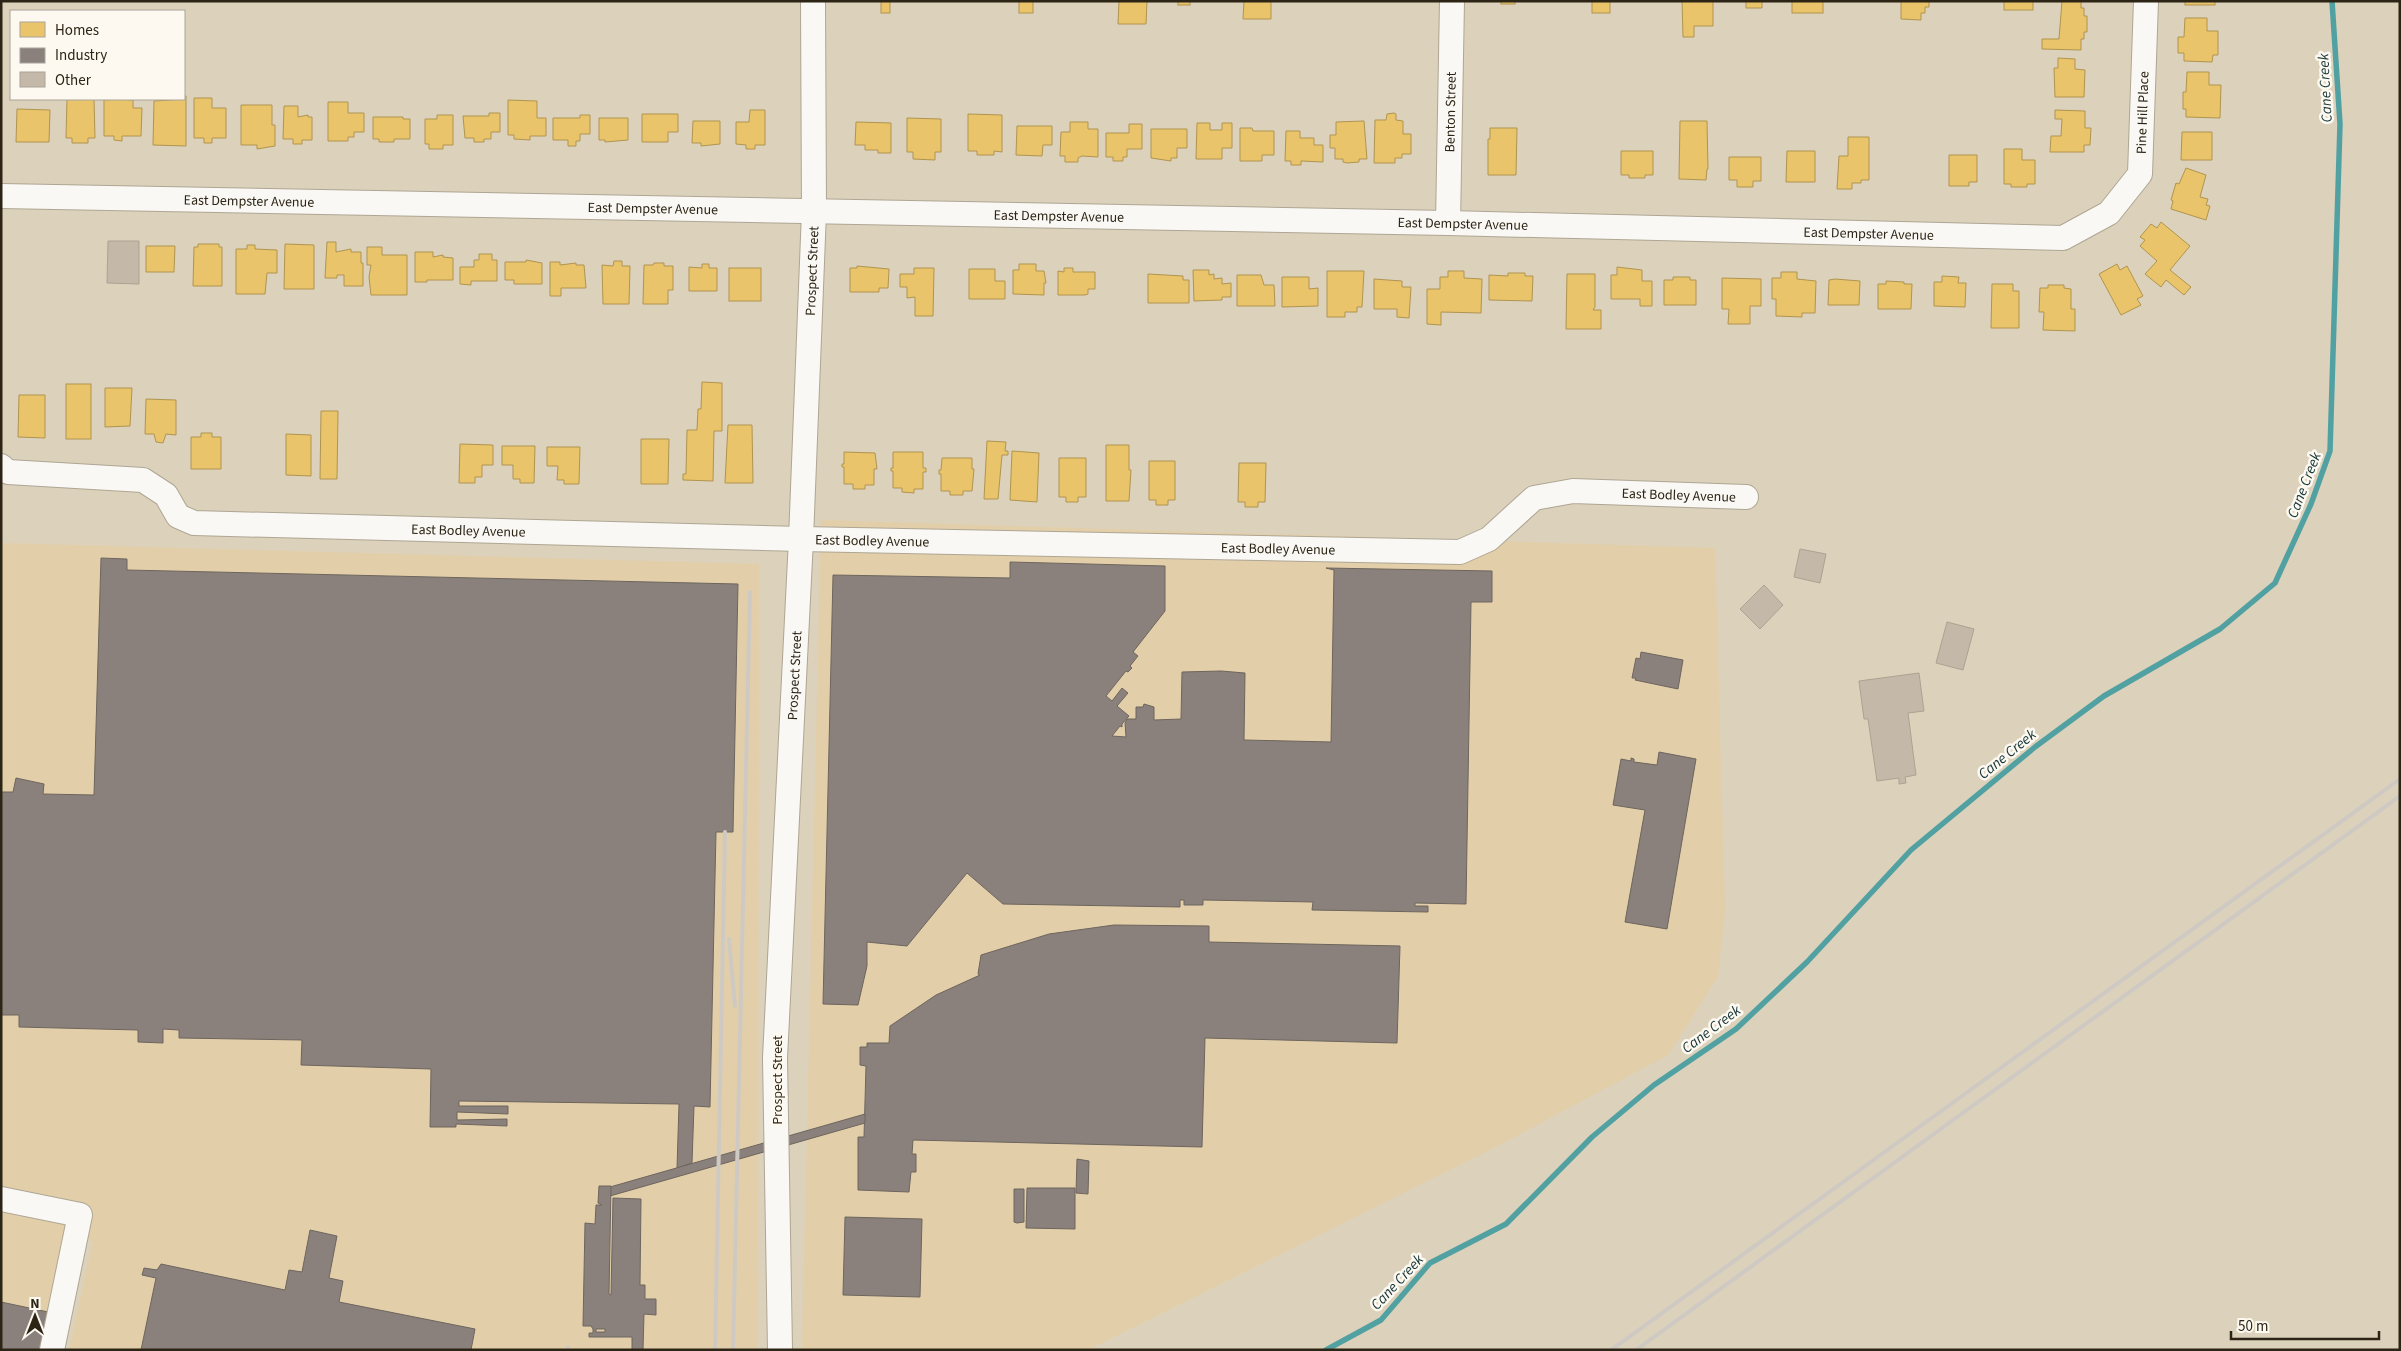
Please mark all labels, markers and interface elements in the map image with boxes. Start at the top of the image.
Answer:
legend [10,10,185,100]
text: Homes [55,20,99,41]
text: Industry [55,45,107,66]
water label: Cane Creek [2313,52,2338,123]
text: Other [55,70,92,91]
street label: Benton Street [1440,71,1462,153]
street label: Pine Hill Place [2132,71,2155,155]
street label: East Dempster Avenue [184,190,314,213]
street label: East Dempster Avenue [587,198,718,220]
street label: East Dempster Avenue [993,206,1124,228]
street label: East Dempster Avenue [1397,213,1528,236]
street label: East Dempster Avenue [1803,223,1934,246]
street label: Prospect Street [801,225,824,316]
water label: Cane Creek [2282,448,2327,521]
street label: East Bodley Avenue [1621,484,1736,508]
street label: East Bodley Avenue [411,520,526,543]
street label: East Bodley Avenue [815,530,930,553]
street label: East Bodley Avenue [1221,538,1336,561]
street label: Prospect Street [783,630,807,721]
water label: Cane Creek [1974,724,2041,784]
water label: Cane Creek [1677,1000,1746,1059]
street label: Prospect Street [768,1035,788,1125]
water label: Cane Creek [1366,1249,1429,1315]
north arrow [10,1291,60,1341]
text: N [30,1294,40,1314]
scale bar [2231,1308,2378,1340]
text: 50 m [2238,1316,2268,1337]

